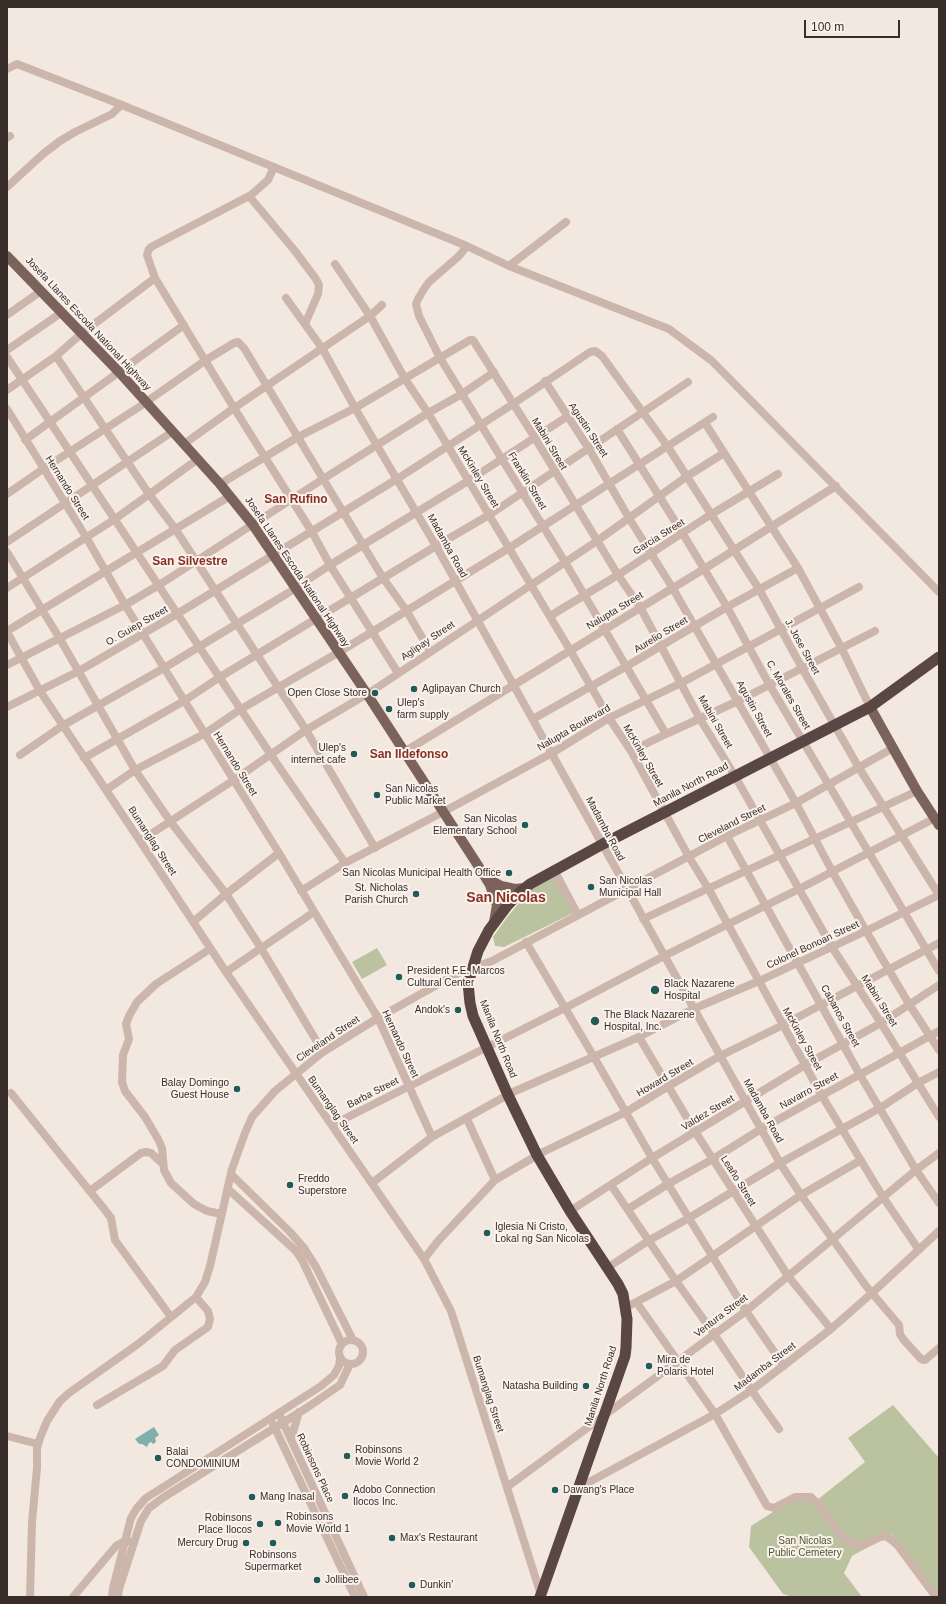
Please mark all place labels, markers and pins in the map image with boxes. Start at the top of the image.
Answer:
place label: Aglipayan Church [422,683,501,695]
marker: Aglipayan Church [409,684,419,694]
place label: Open Close Store [288,687,367,699]
marker: Open Close Store [370,688,380,698]
place label: Ulep's farm supply [397,697,449,720]
marker: Ulep's farm supply [384,704,394,714]
place label: Ulep's internet cafe [291,742,346,766]
marker: Ulep's internet cafe [349,749,359,759]
place label: San Nicolas Public Market [385,783,446,806]
marker: San Nicolas Public Market [372,790,382,800]
place label: San Nicolas Elementary School [433,813,517,836]
marker: San Nicolas Elementary School [520,820,530,830]
place label: San Nicolas Municipal Health Office [342,867,501,879]
marker: San Nicolas Municipal Health Office [504,868,514,878]
place label: San Nicolas Municipal Hall [599,875,661,898]
place label: St. Nicholas Parish Church [345,882,408,906]
marker: San Nicolas Municipal Hall [586,882,596,892]
marker: St. Nicholas Parish Church [411,889,421,899]
place label: President F.E. Marcos Cultural Center [407,965,505,988]
marker: President F.E. Marcos Cultural Center [394,972,404,982]
place label: Black Nazarene Hospital [664,978,735,1002]
marker: Black Nazarene Hospital [649,984,661,996]
place label: Andok's [415,1004,450,1016]
marker: Andok's [453,1005,463,1015]
place label: The Black Nazarene Hospital, Inc. [604,1009,695,1032]
marker: The Black Nazarene Hospital, Inc. [589,1015,601,1027]
place label: Balay Domingo Guest House [161,1077,229,1100]
marker: Balay Domingo Guest House [232,1084,242,1094]
place label: Freddo Superstore [298,1173,347,1196]
marker: Freddo Superstore [285,1180,295,1190]
place label: Iglesia Ni Cristo, Lokal ng San Nicolas [495,1221,589,1244]
marker: Iglesia Ni Cristo, Lokal ng San Nicolas [482,1228,492,1238]
place label: Mira de Polaris Hotel [657,1354,714,1378]
marker: Mira de Polaris Hotel [644,1361,654,1371]
place label: Natasha Building [502,1380,578,1392]
marker: Natasha Building [581,1381,591,1391]
place label: Robinsons Movie World 2 [355,1444,419,1468]
place label: Balai CONDOMINIUM [166,1446,240,1470]
marker: Robinsons Movie World 2 [342,1451,352,1461]
marker: Balai CONDOMINIUM [153,1453,163,1463]
place label: Adobo Connection Ilocos Inc. [353,1484,435,1508]
place label: Dawang's Place [563,1484,634,1496]
marker: Dawang's Place [550,1485,560,1495]
place label: Mang Inasal [260,1491,314,1503]
marker: Adobo Connection Ilocos Inc. [340,1491,350,1501]
marker: Mang Inasal [247,1492,257,1502]
place label: Robinsons Movie World 1 [286,1511,350,1534]
place label: Robinsons Place Ilocos [198,1512,252,1536]
marker: Robinsons Movie World 1 [273,1518,283,1528]
marker: Robinsons Place Ilocos [255,1519,265,1529]
place label: Max's Restaurant [400,1532,477,1544]
marker: Max's Restaurant [387,1533,397,1543]
place label: Mercury Drug [177,1537,238,1549]
marker: Mercury Drug [241,1538,251,1548]
marker: Robinsons Supermarket [268,1538,278,1548]
place label: Robinsons Supermarket [244,1549,302,1572]
place label: Jollibee [325,1574,359,1586]
marker: Jollibee [312,1575,322,1585]
place label: Dunkin' [420,1579,453,1591]
marker: Dunkin' [407,1580,417,1590]

